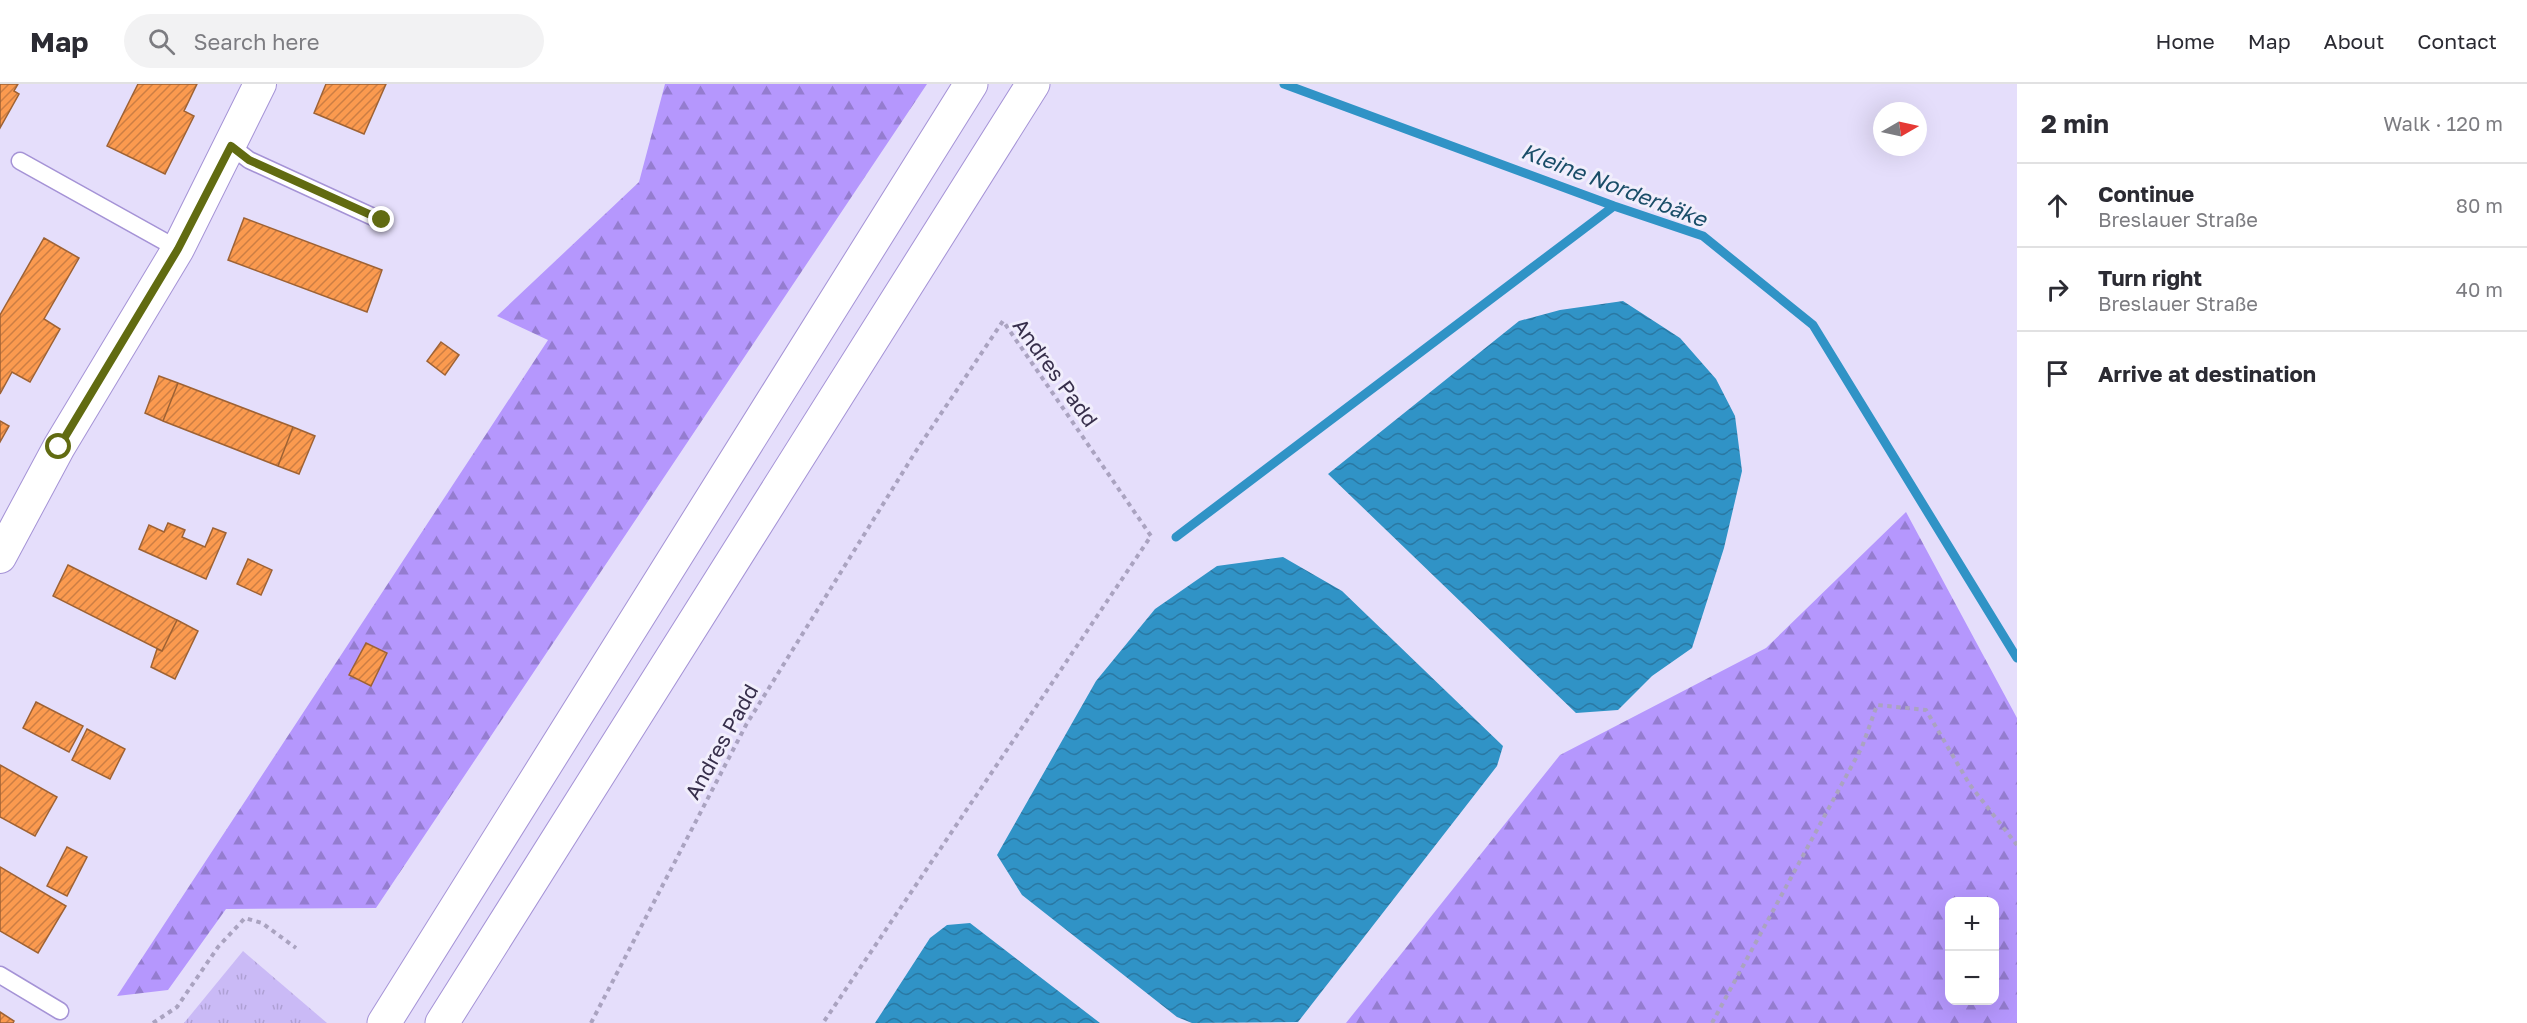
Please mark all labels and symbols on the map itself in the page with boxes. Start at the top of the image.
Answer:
north arrow [1873,102,1927,156]
water label: Kleine Norderbäke [1518,137,1713,233]
route end [368,206,394,232]
street label: Andres Padd [1008,313,1104,432]
route start [45,433,71,459]
street label: Andres Padd [679,679,763,804]

